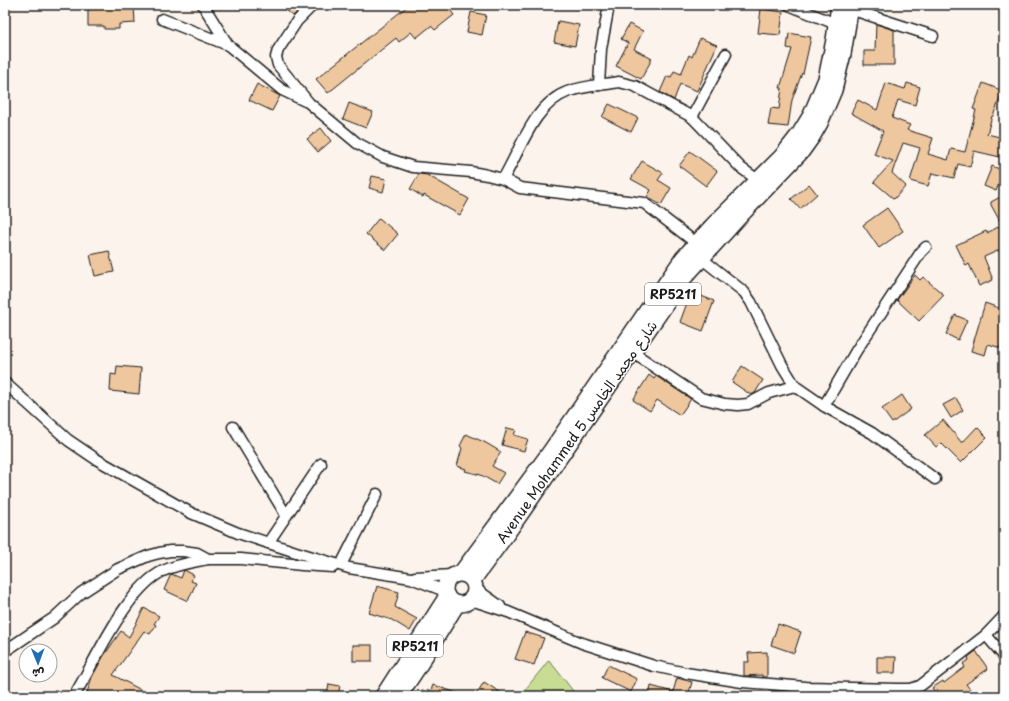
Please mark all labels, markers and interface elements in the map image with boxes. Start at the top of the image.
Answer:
road number: RP5211 [645,283,701,305]
street label: Avenue Mohammed 5 شارع محمد الخامس [491,316,662,547]
road number: RP5211 [387,635,443,657]
north arrow [18,643,58,683]
text: ش [32,665,44,682]

